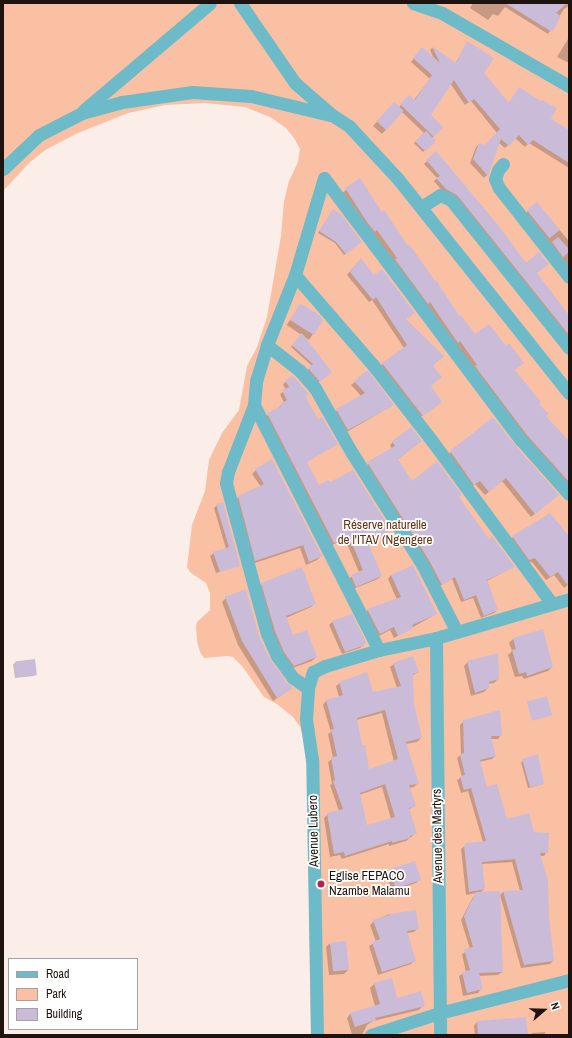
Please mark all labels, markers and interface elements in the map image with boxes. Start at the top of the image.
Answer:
park label: Réserve naturelle de l'ITAV (Ngengere [338,518,432,549]
street label: Avenue des Martyrs [429,789,447,883]
street label: Avenue Lubero [306,795,322,867]
place label: Eglise FEPACO Nzambe Malamu [329,869,410,900]
marker: Eglise FEPACO Nzambe Malamu [316,879,326,889]
legend [8,958,138,1030]
text: Road [46,966,70,982]
text: Park [46,986,66,1002]
north arrow [524,990,564,1030]
text: N [548,1000,563,1011]
text: Building [46,1006,82,1022]

